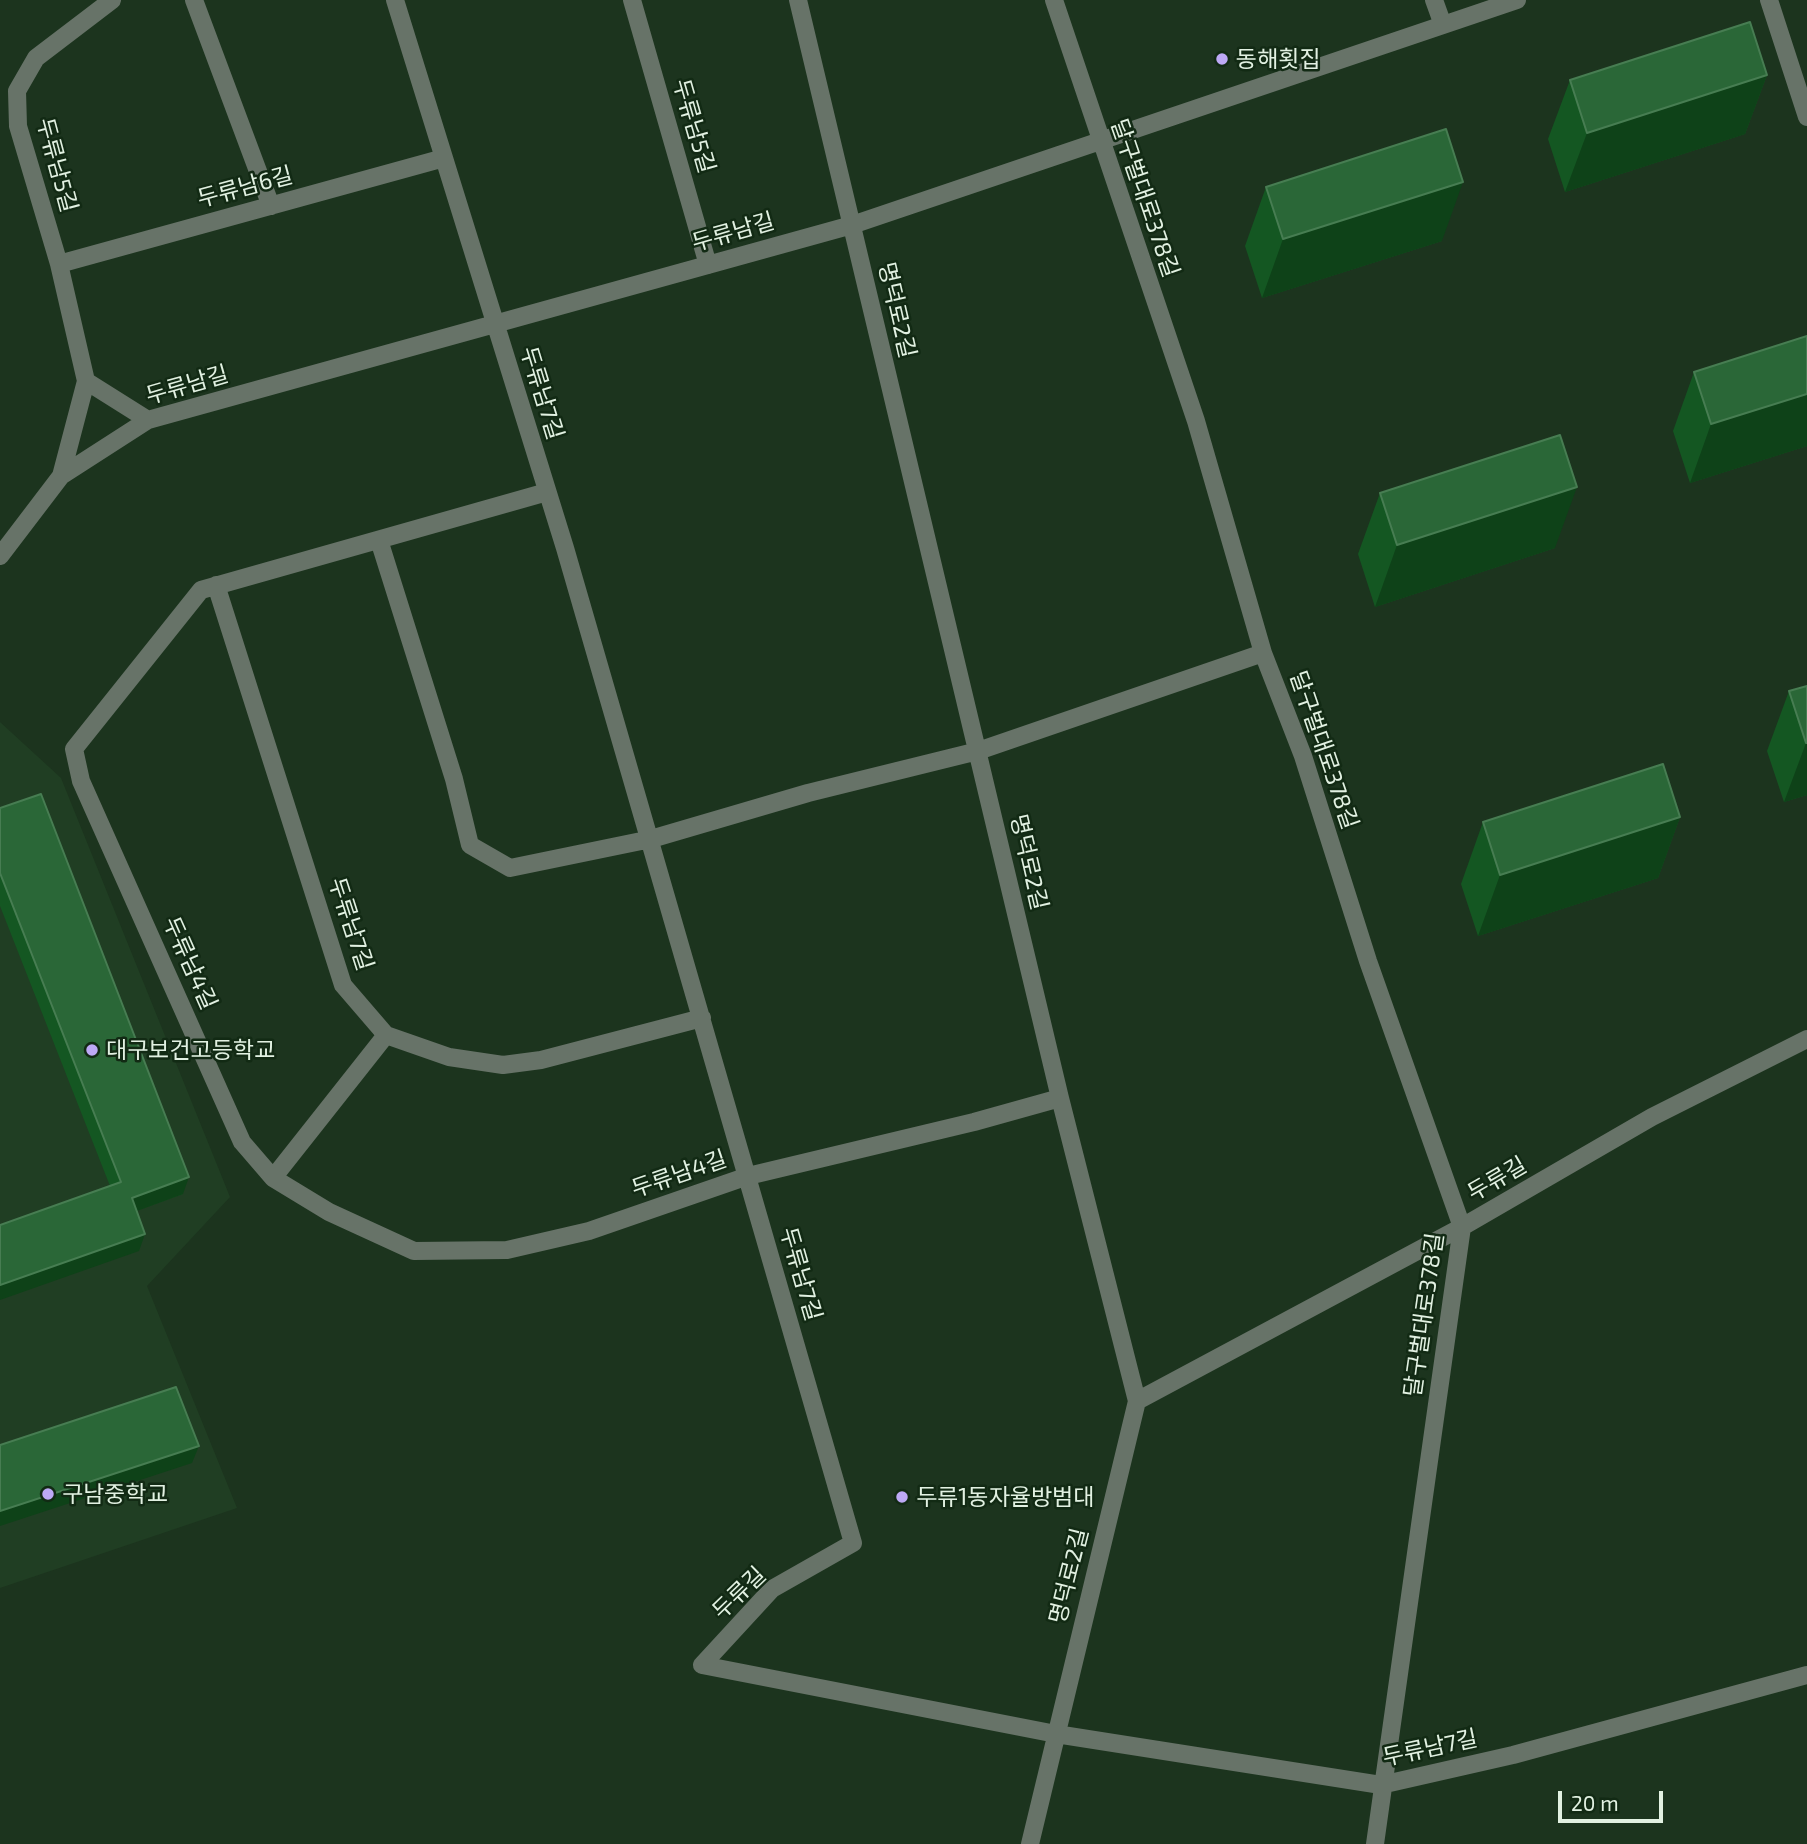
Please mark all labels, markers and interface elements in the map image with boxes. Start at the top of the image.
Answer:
place label: 동해횟집 [1236,45,1321,73]
marker: 동해횟집 [1214,51,1230,67]
street label: 두류남5길 [667,76,721,176]
street label: 두류남5길 [31,115,83,215]
street label: 달구벌대로378길 [1105,115,1185,281]
street label: 두류남6길 [194,161,296,213]
street label: 두류남길 [689,207,777,257]
street label: 명덕로2길 [873,259,921,361]
street label: 두류남7길 [515,343,569,443]
street label: 두류남길 [143,360,231,410]
street label: 달구벌대로378길 [1284,667,1364,833]
street label: 명덕로2길 [1005,811,1053,913]
street label: 두류남7길 [323,874,379,974]
street label: 두류남4길 [157,912,223,1014]
place label: 대구보건고등학교 [106,1036,275,1064]
marker: 대구보건고등학교 [84,1042,100,1058]
street label: 두류남4길 [628,1145,730,1203]
street label: 두류길 [1463,1151,1531,1207]
street label: 두류남7길 [774,1224,828,1324]
street label: 달구벌대로378길 [1399,1231,1449,1399]
place label: 구남중학교 [62,1480,168,1508]
place label: 두류1동자율방범대 [916,1483,1094,1511]
marker: 구남중학교 [40,1486,56,1502]
marker: 두류1동자율방범대 [894,1489,910,1505]
street label: 명덕로2길 [1044,1525,1094,1627]
street label: 두류길 [707,1561,771,1625]
street label: 두류남7길 [1380,1724,1480,1772]
scale bar [1562,1778,1667,1822]
text: 20 m [1571,1790,1619,1815]

